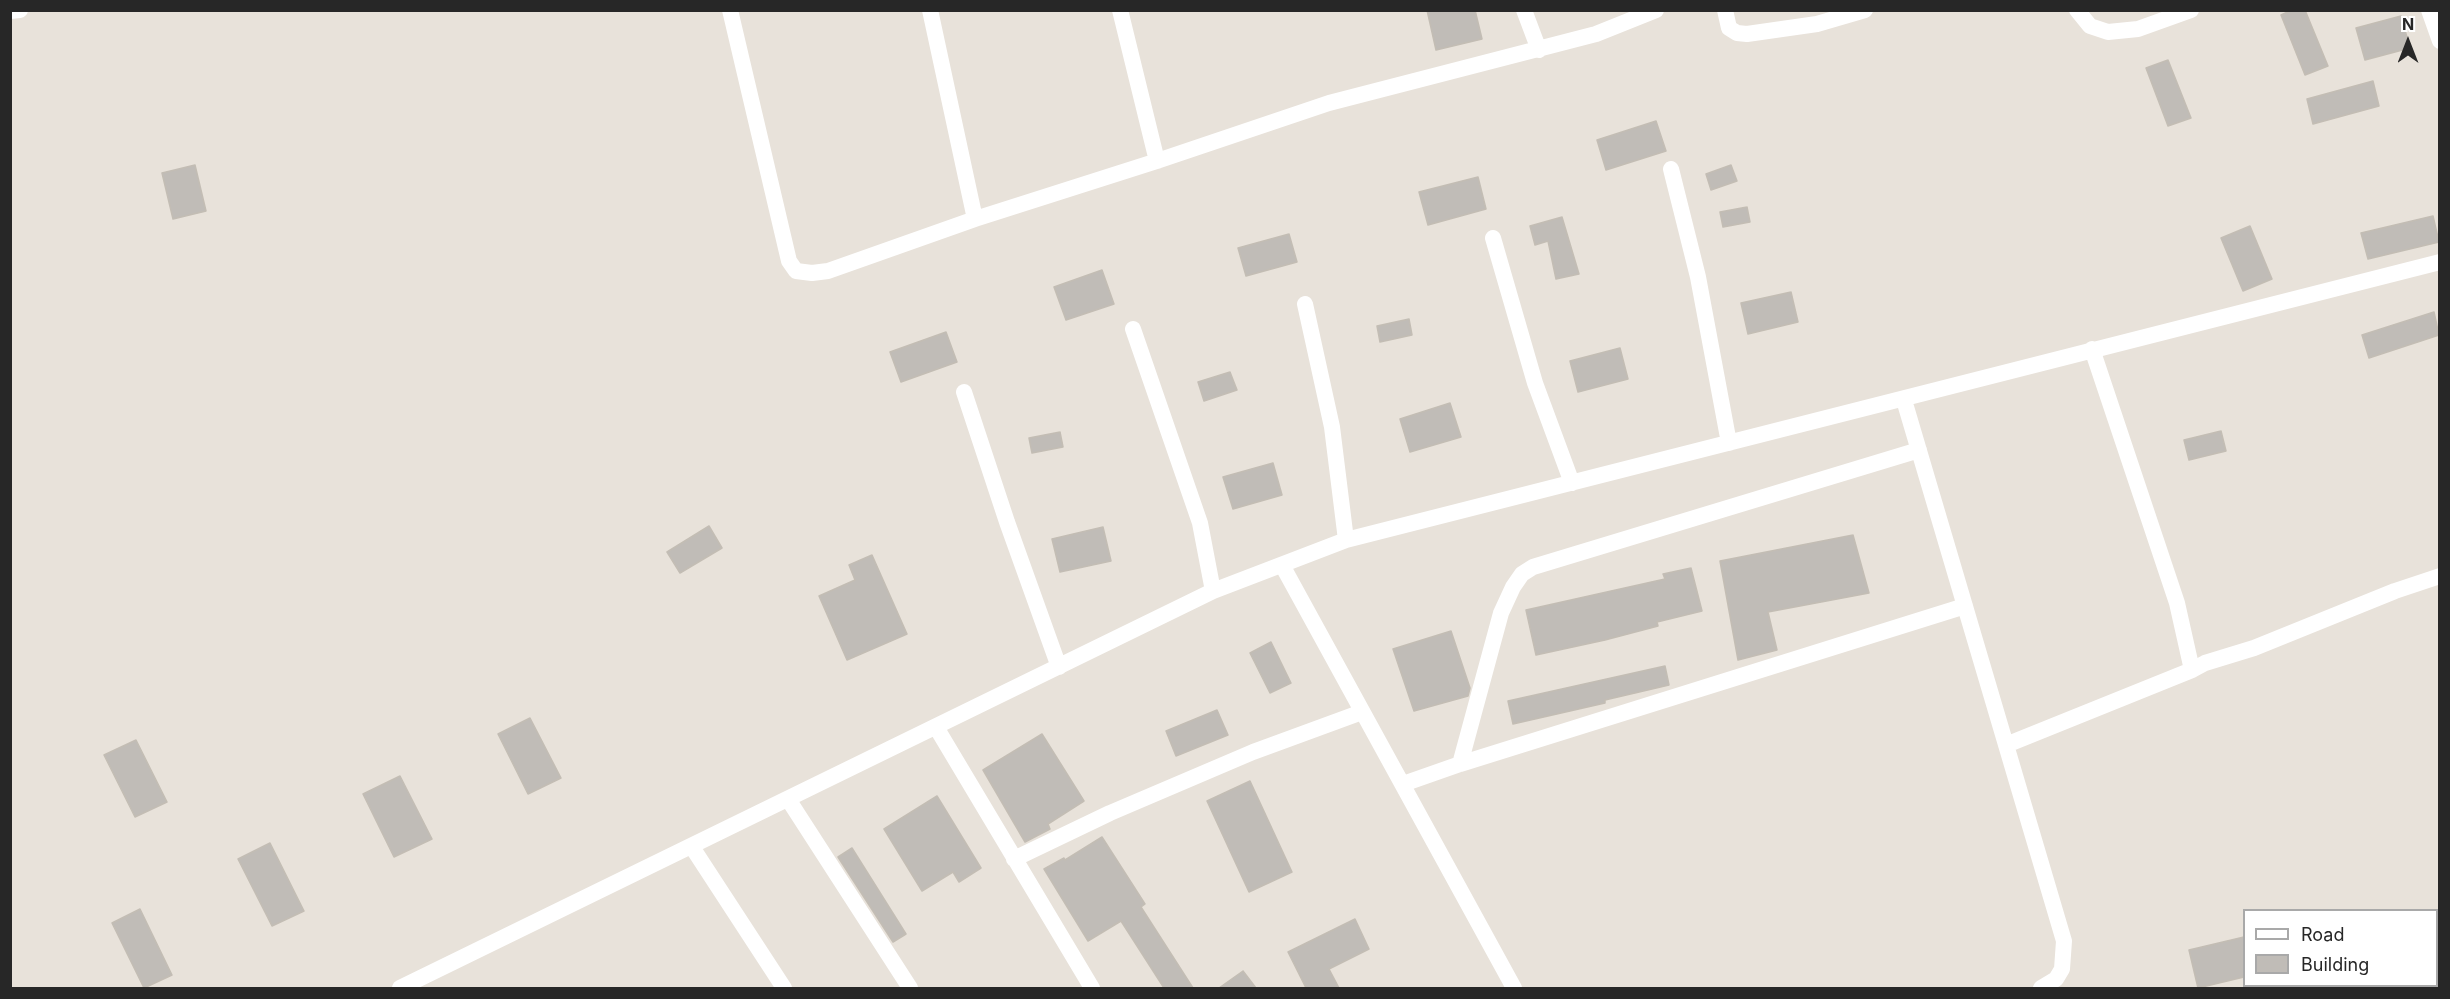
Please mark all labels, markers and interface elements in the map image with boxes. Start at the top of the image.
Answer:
north arrow [2378,12,2438,72]
text: N [2402,14,2414,34]
legend [2243,909,2438,987]
text: Road [2301,924,2344,945]
text: Building [2301,954,2369,975]

